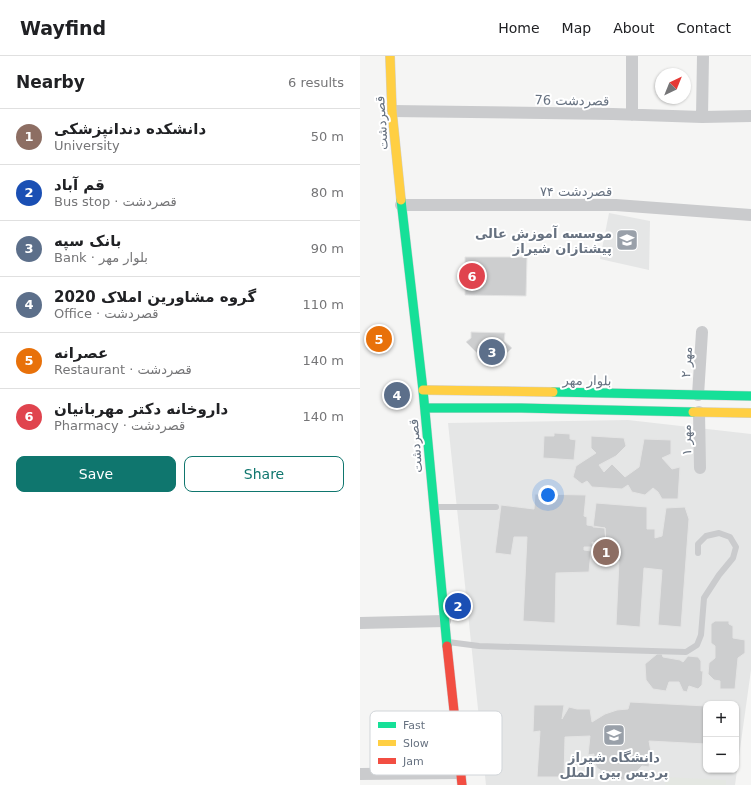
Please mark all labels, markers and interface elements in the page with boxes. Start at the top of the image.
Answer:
text: Wayfind [20,17,106,39]
text: Home [498,20,540,36]
text: Map [562,20,591,36]
text: About [613,20,655,36]
text: Contact [677,20,731,36]
north arrow [655,68,691,104]
text: Nearby [16,72,85,92]
text: 6 results [288,75,344,90]
street label: 76 قصردشت [534,92,610,110]
street label: قصردشت [372,95,392,150]
text: دانشکده دندانپزشکی [54,120,206,138]
text: 1 [24,129,34,144]
text: 50 m [311,129,344,144]
text: University [54,138,120,153]
text: قم آباد [54,176,105,194]
street label: ۷۴ قصردشت [540,184,612,200]
text: 2 [24,185,34,200]
text: 80 m [311,185,344,200]
text: Bus stop · قصردشت [54,194,177,209]
place label: موسسه آموزش عالی پیشتازان شیراز [475,225,612,256]
school or university icon: موسسه آموزش عالی پیشتازان شیراز [614,227,640,253]
text: بانک سپه [54,232,121,250]
text: 3 [24,241,34,256]
text: 90 m [311,241,344,256]
text: Bank · بلوار مهر [54,250,148,265]
pin: 6 [459,261,485,291]
text: گروه مشاورین املاک 2020 [54,288,256,306]
text: 4 [24,297,34,312]
text: 110 m [302,297,344,312]
text: Office · قصردشت [54,306,158,321]
pin: 5 [366,324,392,354]
pin: 3 [479,337,505,367]
text: عصرانه [54,344,108,362]
street label: ۲ مهر [678,346,696,378]
text: 5 [24,353,34,368]
text: 140 m [302,353,344,368]
text: Restaurant · قصردشت [54,362,192,377]
street label: بلوار مهر [561,373,612,389]
pin: 4 [384,380,410,410]
text: داروخانه دکتر مهربانیان [54,400,228,418]
text: 6 [24,409,34,424]
text: 140 m [302,409,344,424]
text: Pharmacy · قصردشت [54,418,185,433]
street label: قصردشت [406,418,426,474]
street label: ۱ مهر [679,424,695,456]
button: Save [16,456,176,492]
button: Share [184,456,344,492]
your location [538,485,558,505]
pin: 1 [593,537,619,567]
pin: 2 [445,591,471,621]
map controls [703,701,739,773]
button: + [703,701,739,737]
legend [370,711,502,775]
text: Fast [403,719,426,732]
school or university icon: دانشگاه شیراز پردیس بین الملل [601,722,627,748]
text: Slow [403,737,429,750]
button: − [703,737,739,773]
place label: دانشگاه شیراز پردیس بین الملل [560,750,668,780]
text: Jam [402,755,424,768]

